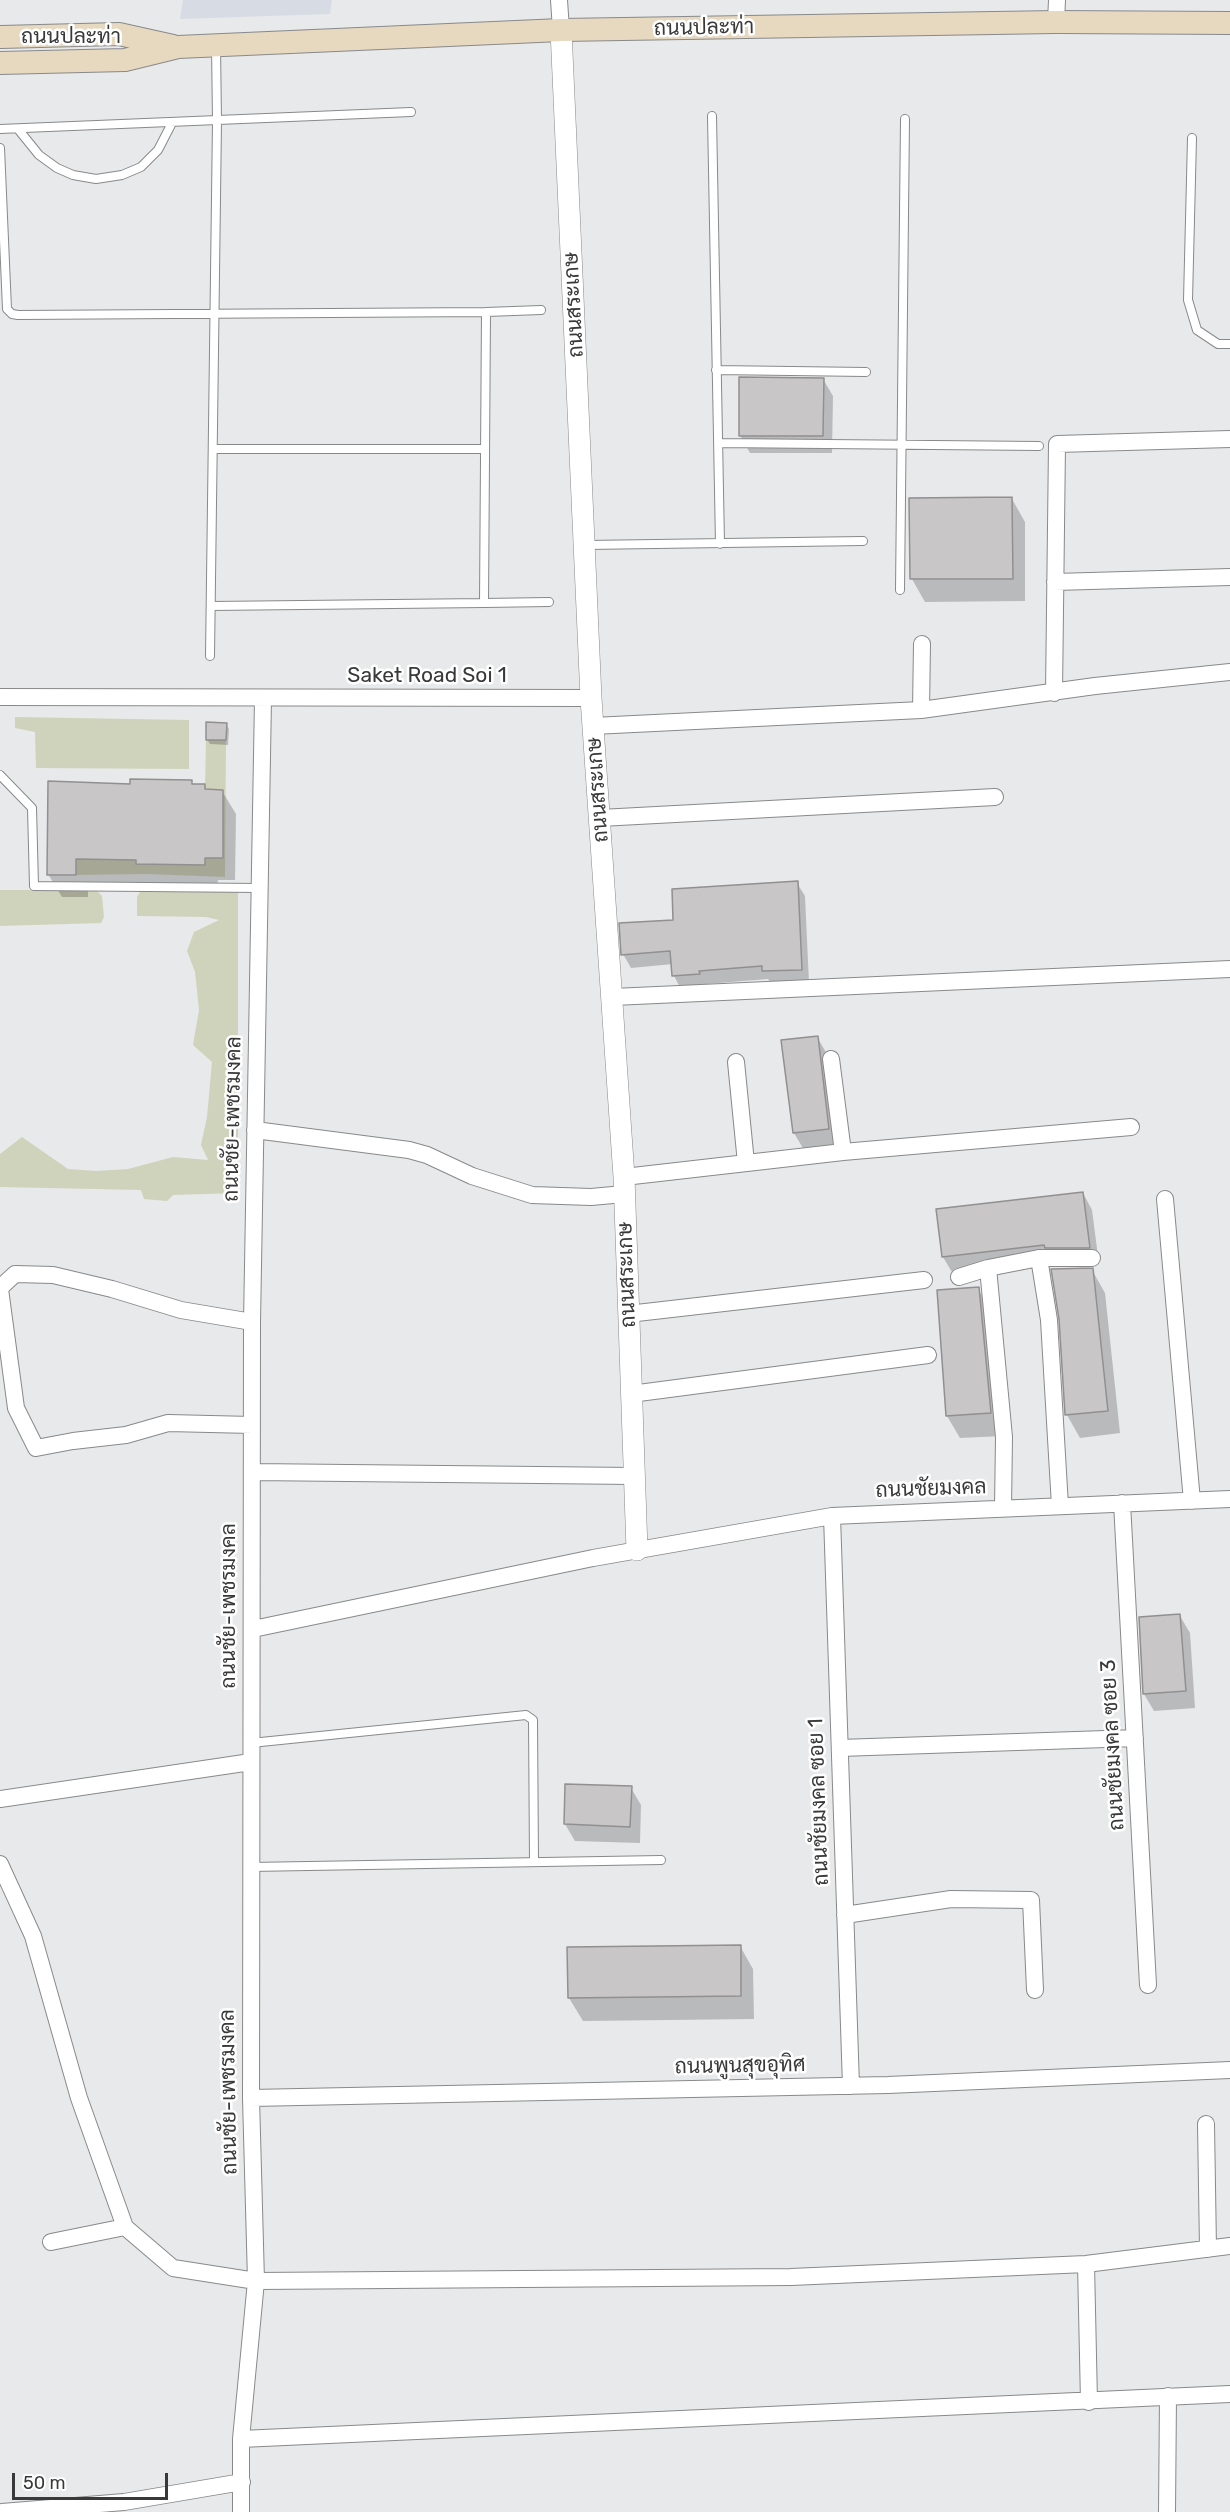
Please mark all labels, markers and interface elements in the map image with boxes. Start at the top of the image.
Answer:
street label: ถนนปละท่า [654,15,754,41]
street label: ถนนปละท่า [21,24,121,50]
street label: ถนนสระเกษ [559,252,589,358]
street label: Saket Road Soi 1 [347,663,507,689]
street label: ถนนสระเกษ [582,737,614,843]
street label: ถนนชัย-เพชรมงคล [219,1036,247,1202]
street label: ถนนสระเกษ [613,1222,641,1328]
street label: ถนนชัยมงคล [875,1474,987,1504]
street label: ถนนชัย-เพชรมงคล [216,1523,242,1689]
street label: ถนนชัยมงคล ซอย 3 [1096,1659,1130,1831]
street label: ถนนชัยมงคล ซอย 1 [803,1718,835,1886]
street label: ถนนชัย-เพชรมงคล [215,2009,243,2175]
street label: ถนนพูนสุขอุทิศ [674,2052,806,2080]
scale bar [15,2461,171,2499]
text: 50 m [23,2472,66,2494]

